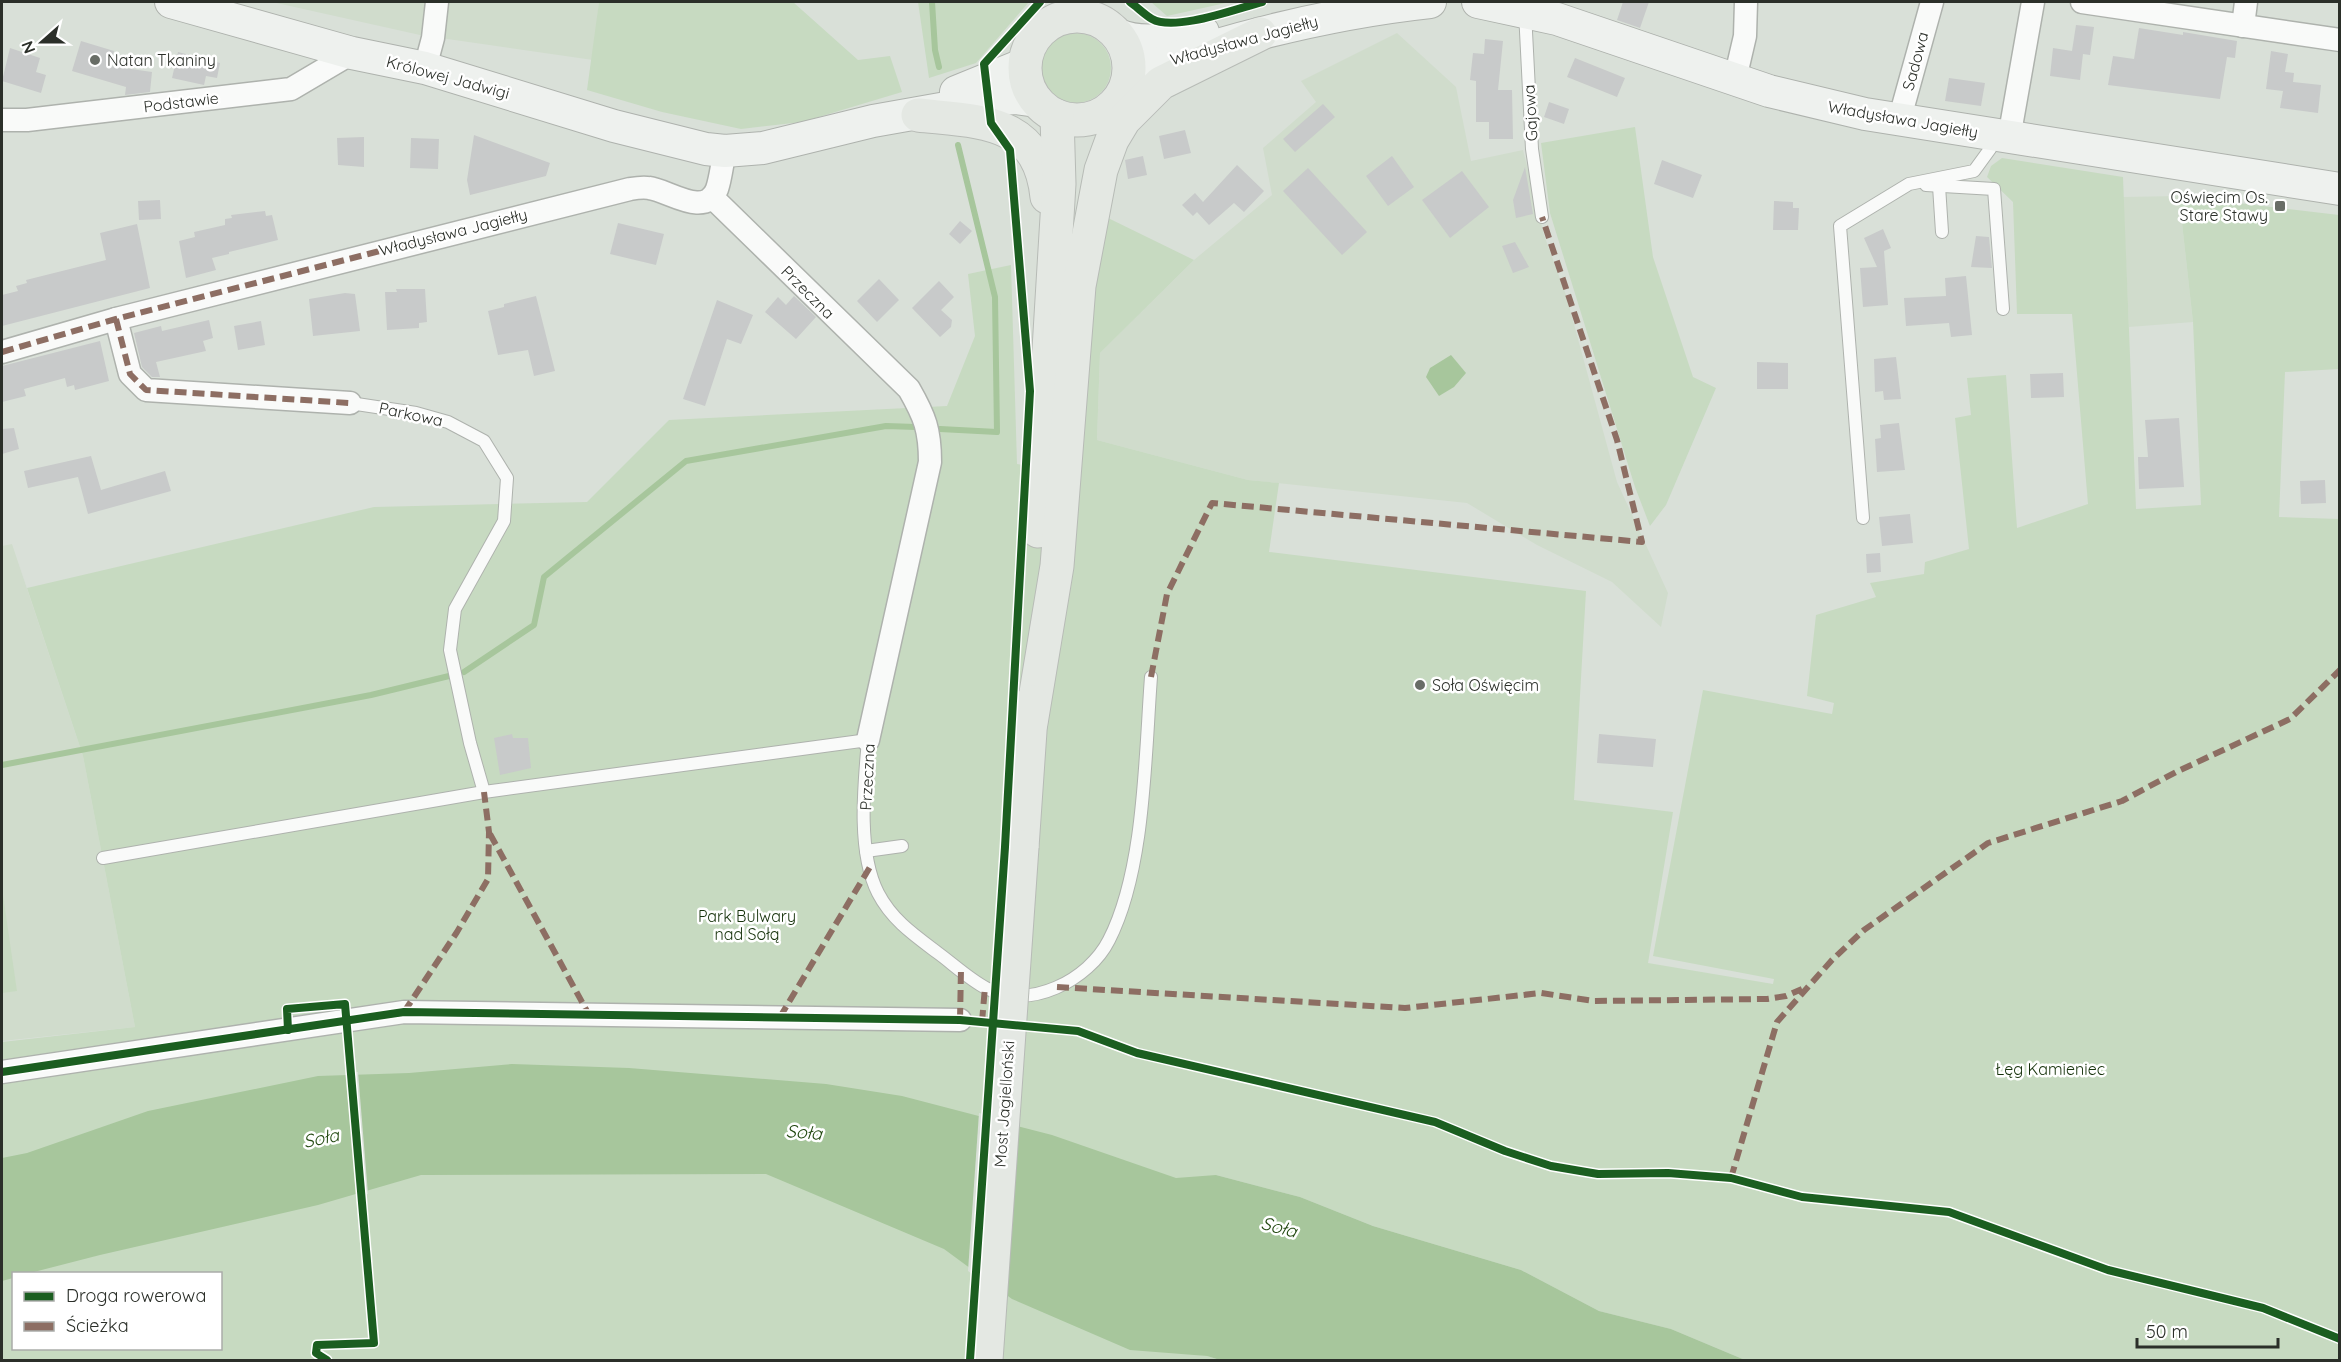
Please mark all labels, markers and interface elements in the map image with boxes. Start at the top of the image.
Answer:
street label: Władysława Jagiełły [1168,11,1320,69]
north arrow [12,12,72,72]
street label: Sadowa [1898,30,1932,92]
text: N [17,38,39,56]
place label: Natan Tkaniny [107,50,216,70]
street label: Królowej Jadwigi [384,51,512,103]
marker: Natan Tkaniny [88,53,102,67]
street label: Gajowa [1519,84,1541,142]
street label: Podstawie [142,87,220,117]
street label: Władysława Jagiełły [1826,96,1980,142]
place label: Oświęcim Os. Stare Stawy [2170,187,2268,225]
marker: Oświęcim Os. Stare Stawy [2273,199,2287,213]
street label: Władysława Jagiełły [377,204,529,260]
street label: Przeczna [777,261,839,323]
street label: Parkowa [377,397,445,431]
place label: Soła Oświęcim [1432,675,1539,695]
marker: Soła Oświęcim [1413,678,1427,692]
street label: Przeczna [855,743,879,811]
park label: Park Bulwary nad Sołą [698,906,796,944]
street label: Most Jagielloński [990,1040,1018,1168]
park label: Łęg Kamieniec [1995,1059,2105,1079]
water label: Soła [785,1119,824,1145]
water label: Soła [301,1123,342,1153]
water label: Soła [1259,1211,1300,1243]
legend [12,1272,222,1350]
text: Droga rowerowa [66,1284,206,1307]
scale bar [2137,1311,2278,1349]
text: Ścieżka [66,1314,129,1337]
text: 50 m [2146,1320,2188,1343]

